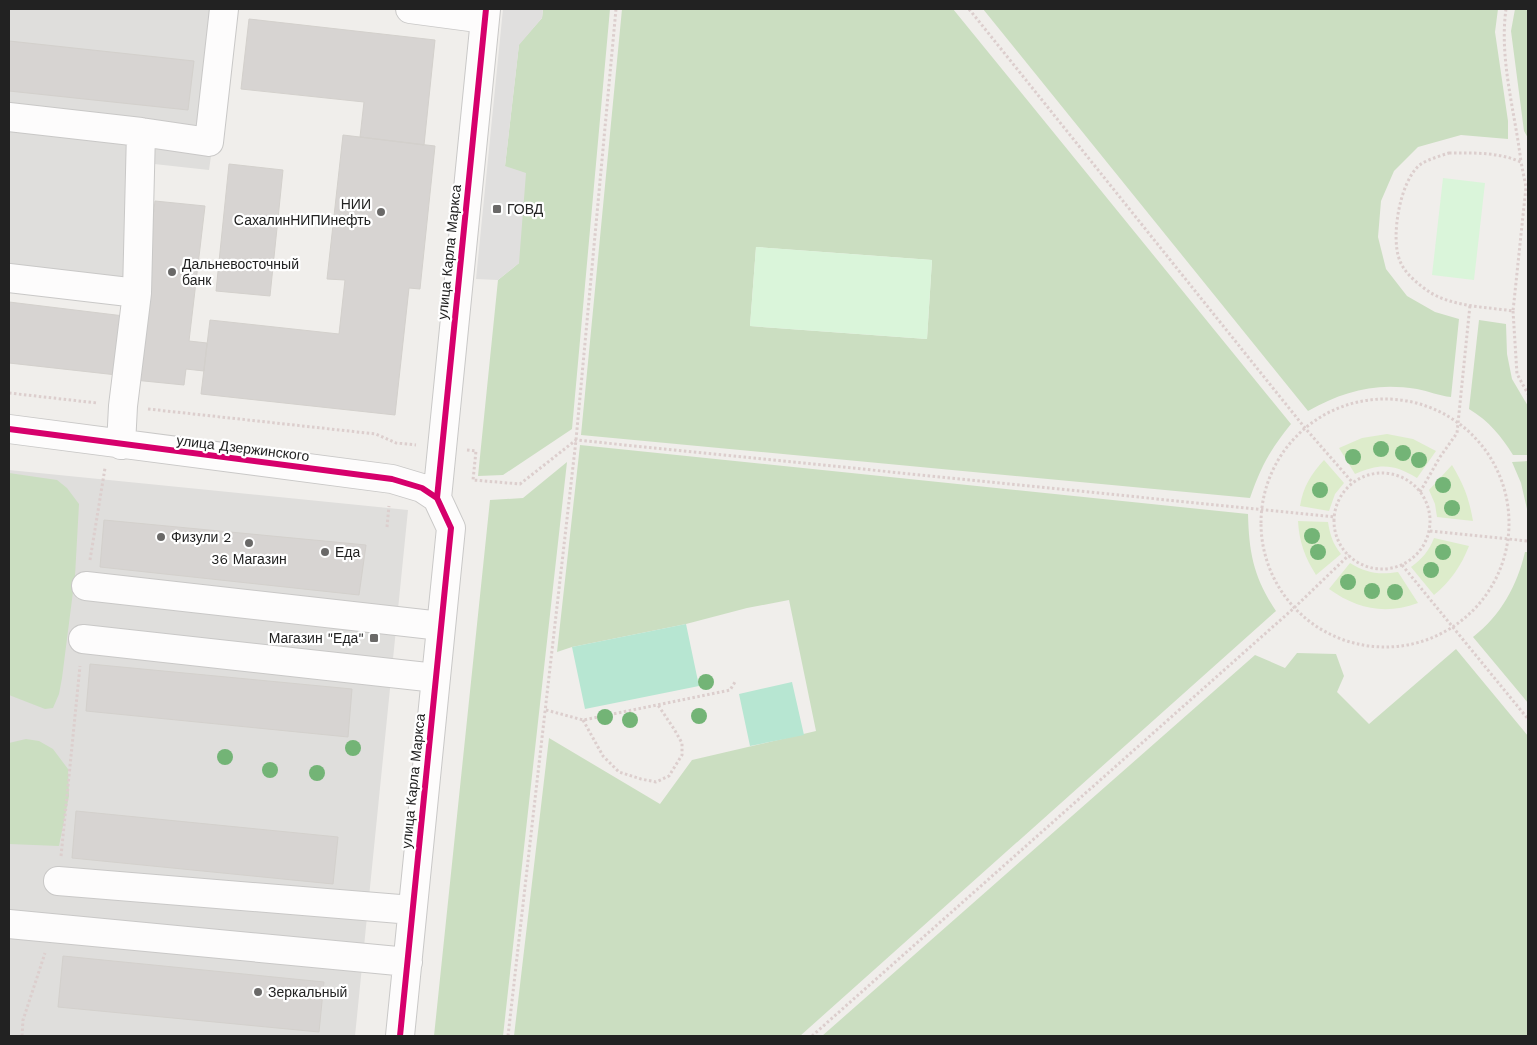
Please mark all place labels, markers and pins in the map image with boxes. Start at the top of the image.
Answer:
place label: НИИ СахалинНИПИнефть [234,196,371,228]
place label: ГОВД [507,201,544,217]
marker: ГОВД [491,203,503,215]
marker: НИИ СахалинНИПИнефть [375,206,387,218]
place label: Дальневосточный банк [182,256,299,288]
marker: Дальневосточный банк [166,266,178,278]
place label: Физули 2 [171,529,231,545]
marker: Физули 2 [155,531,167,543]
marker: 36 Магазин [243,537,255,549]
place label: Еда [335,544,361,560]
marker: Еда [319,546,331,558]
place label: 36 Магазин [211,551,287,567]
place label: Магазин "Еда" [269,630,364,646]
marker: Магазин "Еда" [368,632,380,644]
place label: Зеркальный [268,984,347,1000]
marker: Зеркальный [252,986,264,998]

